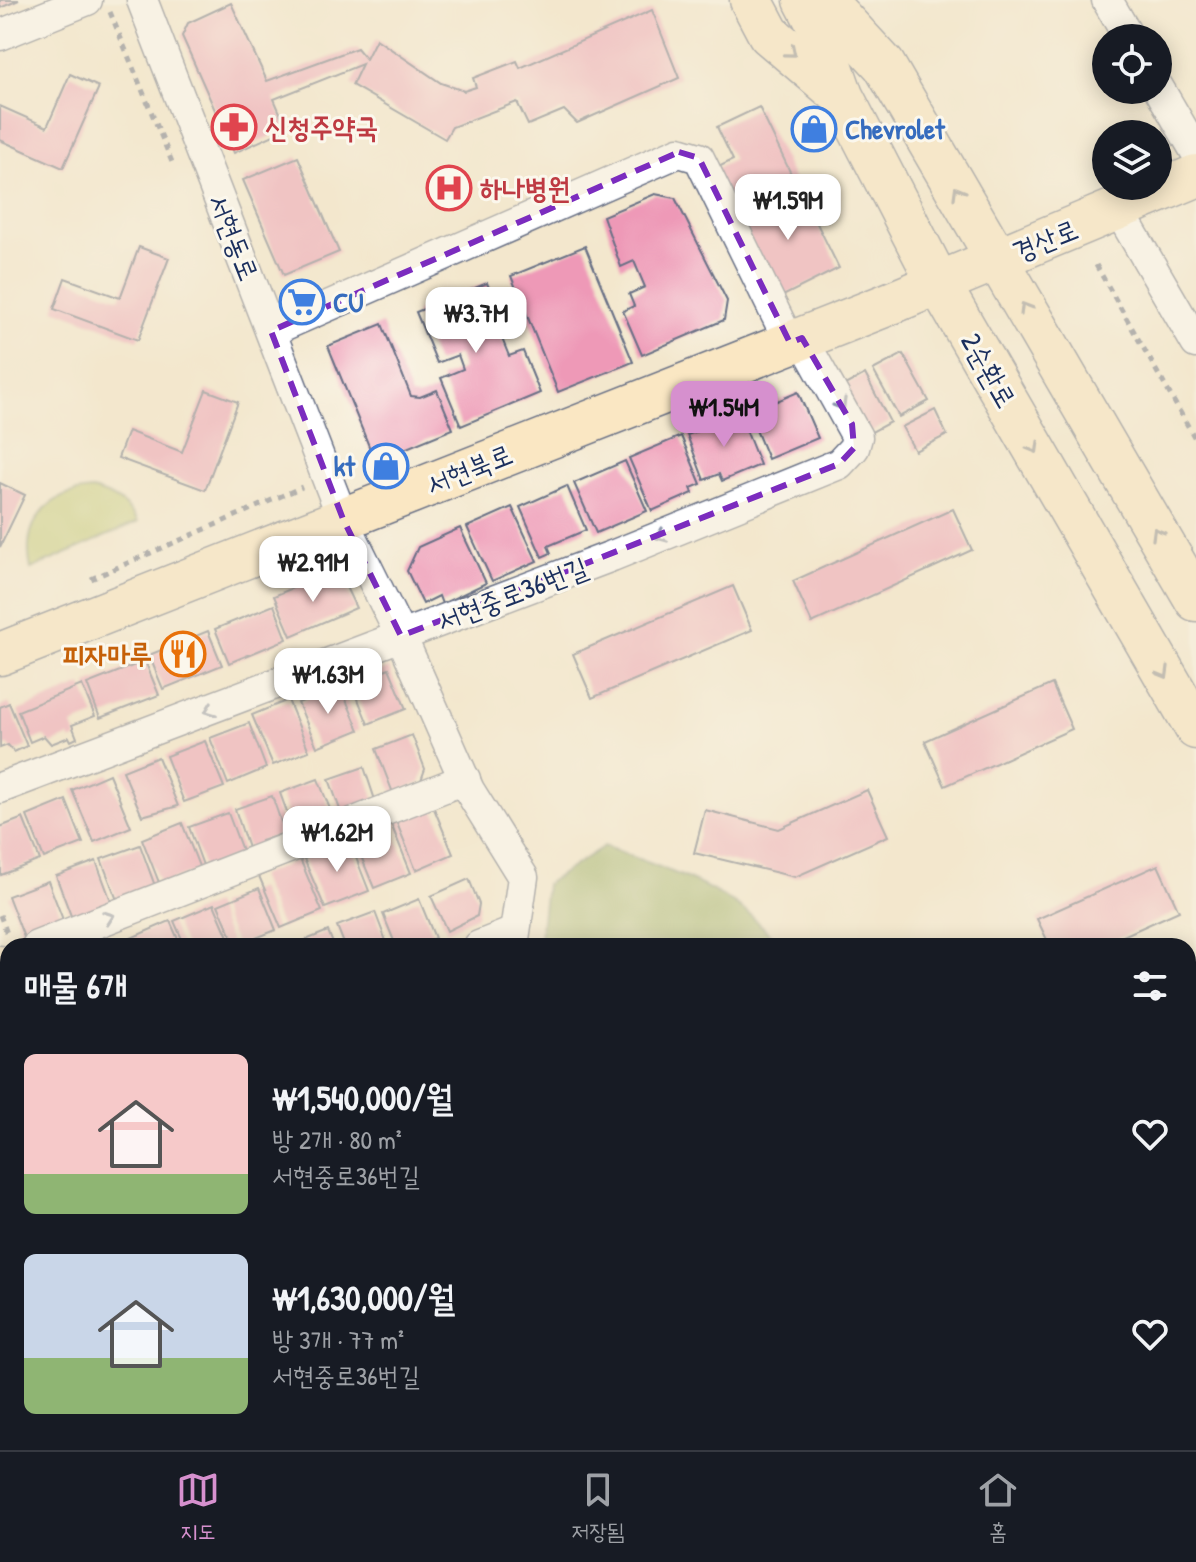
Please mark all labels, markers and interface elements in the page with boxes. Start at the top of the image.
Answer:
map controls [1092,24,1172,200]
button: locate [1092,24,1172,104]
one-way arrow [782,42,796,57]
pharmacy icon: 신청주약국 [210,103,258,151]
shop icon: Chevrolet [790,105,838,153]
place label: 신청주약국 [265,108,378,146]
place label: Chevrolet [845,110,946,148]
button: layers [1092,120,1172,200]
hospital icon: 하나병원 [425,164,473,212]
place label: 하나병원 [480,169,570,207]
pin: ₩1.59M [723,174,853,242]
text: ₩1.59M [753,182,823,217]
one-way arrow [952,186,968,201]
street label: 서현동로 [200,188,268,286]
street label: 경산로 [1007,210,1083,270]
supermarket icon: CU [278,278,326,326]
place label: CU [333,283,364,321]
pin: ₩3.7M [420,287,532,355]
text: ₩3.7M [444,295,508,330]
one-way arrow [1019,302,1035,317]
street label: 2순환로 [952,326,1026,414]
pin: ₩1.54M [659,381,789,449]
text: ₩1.54M [689,389,759,424]
one-way arrow [832,397,847,412]
street label: 서현북로 [420,435,518,503]
one-way arrow [1024,439,1040,454]
shop icon: kt [362,442,410,490]
place label: kt [334,447,356,485]
one-way arrow [655,526,669,543]
one-way arrow [1151,527,1167,541]
pin: ₩2.91M [248,536,378,604]
text: ₩2.91M [277,544,349,579]
street label: 서현중로36번길 [431,548,593,640]
restaurant icon: 피자마루 [159,630,207,678]
place label: 피자마루 [62,635,152,673]
pin: ₩1.63M [263,648,393,716]
text: ₩1.63M [292,656,364,691]
one-way arrow [1154,664,1170,679]
one-way arrow [204,700,218,717]
pin: ₩1.62M [272,806,402,874]
text: ₩1.62M [301,814,373,849]
one-way arrow [102,910,116,927]
text: 매물 6개 [24,963,127,1009]
icon: filters [1128,964,1172,1008]
text: ₩1,540,000/월 [272,1075,453,1121]
icon: home [88,1086,184,1182]
icon: heart [1128,1112,1172,1156]
text: 방 2개 · 80 m² [272,1122,402,1157]
text: 서현중로36번길 [272,1158,420,1193]
text: ₩1,630,000/월 [272,1275,455,1321]
icon: home [88,1286,184,1382]
icon: heart [1128,1312,1172,1356]
text: 방 3개 · 77 m² [272,1322,404,1357]
text: 서현중로36번길 [272,1358,420,1393]
tab: 지도 [176,1468,220,1546]
tab: 저장됨 [571,1468,625,1546]
tab: 홈 [976,1468,1020,1546]

